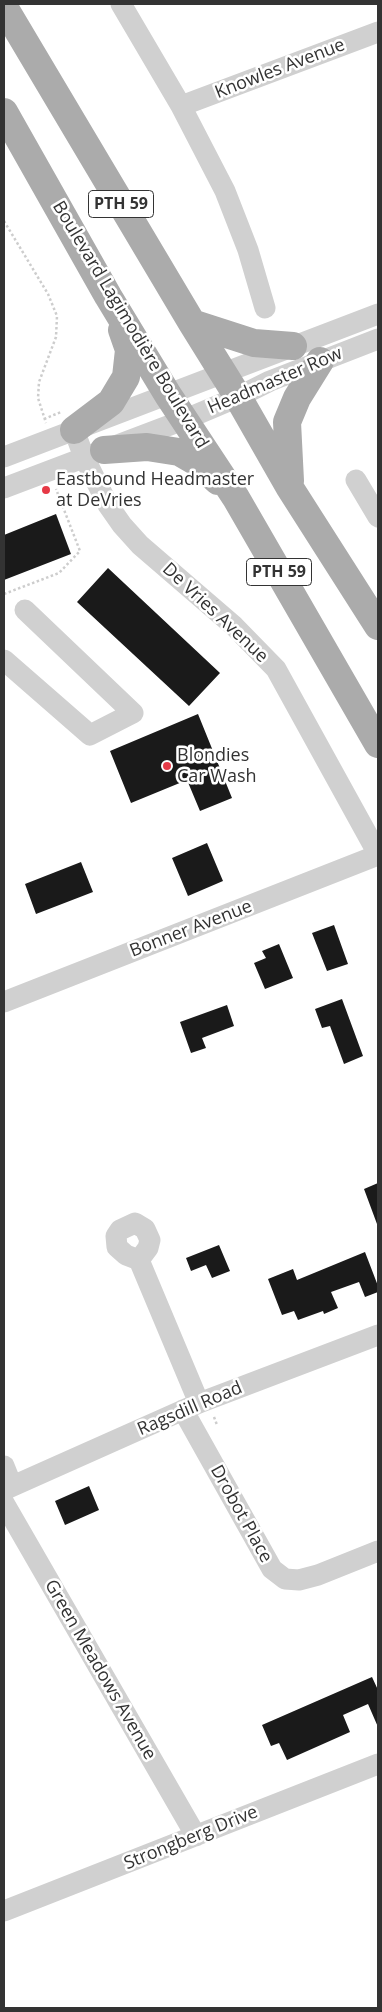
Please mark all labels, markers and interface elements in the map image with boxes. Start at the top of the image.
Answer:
street label: Knowles Avenue [212,34,348,104]
road number: PTH 59 [88,190,154,218]
street label: Boulevard Lagimodière Boulevard [47,197,213,453]
street label: Headmaster Row [204,343,346,419]
place label: Eastbound Headmaster at DeVries [56,469,254,512]
marker: Eastbound Headmaster at DeVries [40,484,52,496]
road number: PTH 59 [246,558,312,586]
street label: De Vries Avenue [158,559,272,667]
place label: Blondies Car Wash [177,745,257,788]
marker: Blondies Car Wash [161,760,173,772]
street label: Bonner Avenue [127,896,255,962]
street label: Ragsdill Road [134,1377,246,1441]
street label: Drobot Place [205,1461,277,1567]
street label: Green Meadows Avenue [40,1576,160,1764]
street label: Strongberg Drive [121,1801,261,1875]

